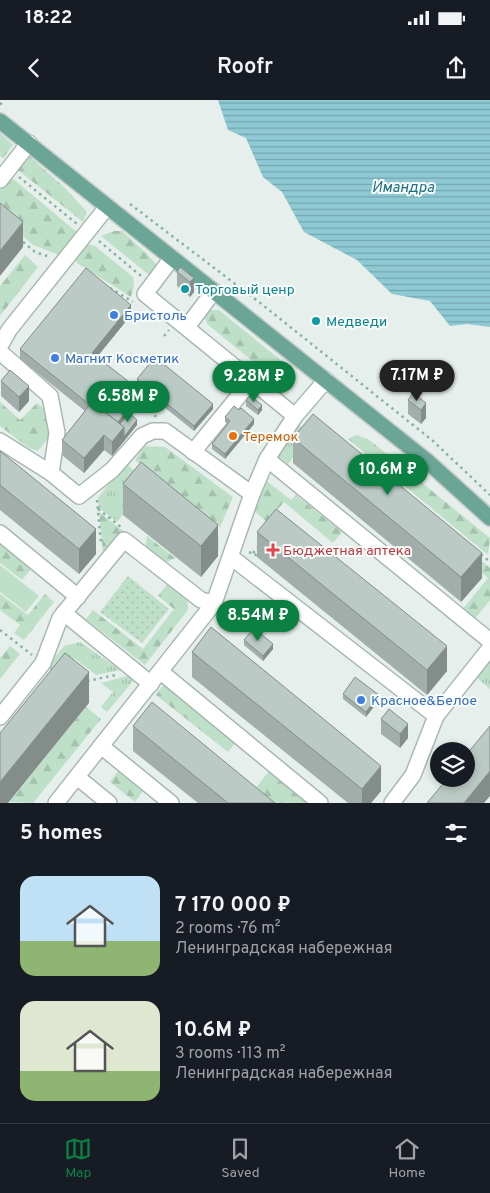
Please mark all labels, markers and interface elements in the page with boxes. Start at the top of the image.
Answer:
text: 18:22 [25,6,72,30]
icon: back [20,54,48,82]
text: Roofr [217,54,273,81]
icon: share [442,54,470,82]
water label: Имандра [372,179,435,198]
place label: Торговый ценр [195,282,295,299]
marker: Торговый ценр [179,283,191,295]
place label: Бристоль [124,308,187,325]
marker: Бристоль [108,309,120,321]
place label: Медведи [326,314,387,331]
marker: Медведи [310,315,322,327]
place label: Магнит Косметик [65,351,179,368]
marker: Магнит Косметик [49,352,61,364]
pin: 9.28M ₽ [208,360,300,403]
pin: 7.17M ₽ [371,360,463,402]
text: 7.17M ₽ [391,366,443,386]
text: 9.28M ₽ [224,367,284,387]
pin: 6.58M ₽ [82,380,174,423]
text: 6.58M ₽ [98,387,158,407]
place label: Теремок [243,429,299,446]
marker: Теремок [227,430,239,442]
pin: 10.6M ₽ [342,454,434,496]
text: 10.6M ₽ [359,460,417,480]
place label: Бюджетная аптека [283,543,411,560]
marker: Бюджетная аптека [267,544,279,556]
pin: 8.54M ₽ [212,600,304,642]
text: 8.54M ₽ [227,606,289,626]
place label: Красное&Белое [371,693,477,710]
marker: Красное&Белое [355,694,367,706]
map controls [430,742,475,787]
button: layers [430,742,475,787]
icon: filters [442,819,470,847]
text: 5 homes [20,820,103,847]
text: 7 170 000 ₽ [175,892,291,919]
icon: home [60,896,120,956]
text: 2 rooms · 76 m² [175,919,281,939]
text: Ленинградская набережная [175,939,392,959]
text: 10.6M ₽ [175,1017,251,1044]
icon: home [60,1021,120,1081]
text: 3 rooms · 113 m² [175,1044,286,1064]
text: Ленинградская набережная [175,1064,392,1084]
tab: Map [64,1135,92,1182]
tab: Saved [221,1135,260,1182]
tab: Home [388,1135,426,1182]

